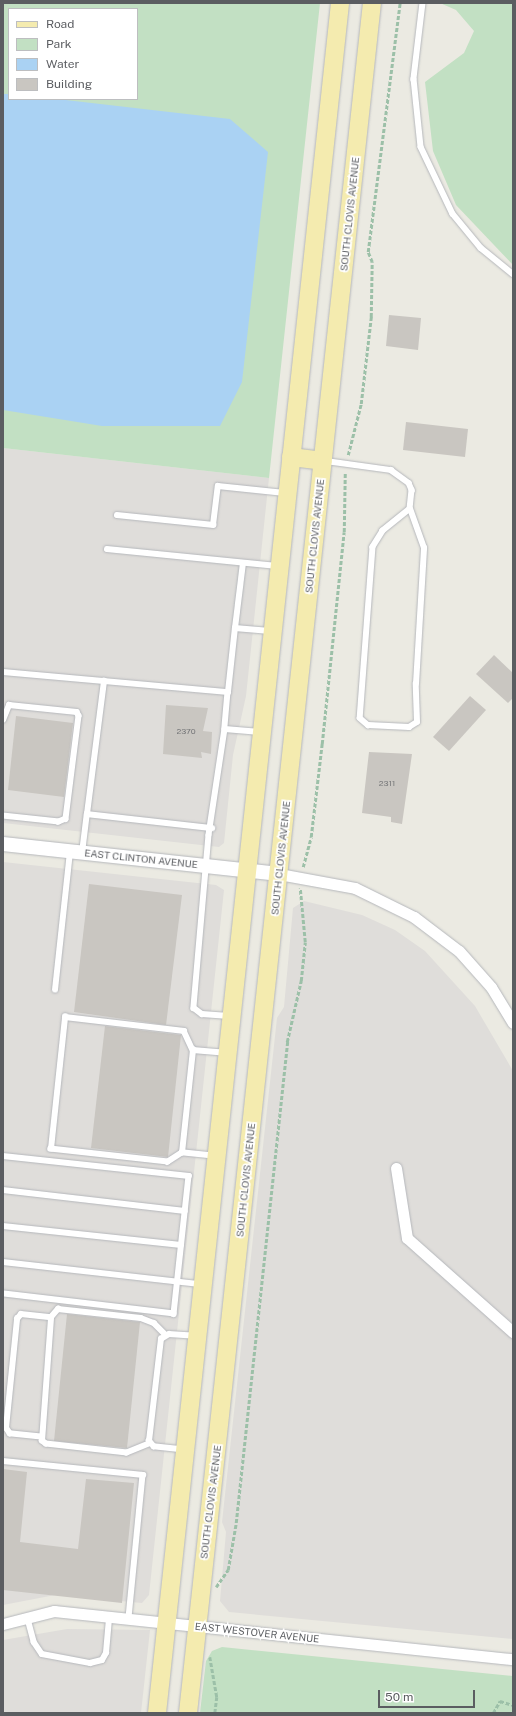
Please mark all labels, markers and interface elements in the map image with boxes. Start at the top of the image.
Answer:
legend [8,8,138,100]
text: Road [46,17,74,31]
text: Park [46,37,72,51]
text: Water [46,57,79,71]
text: Building [46,77,92,91]
street label: SOUTH CLOVIS AVENUE [338,156,362,272]
street label: SOUTH CLOVIS AVENUE [303,478,327,594]
house number: 2370 [176,727,196,737]
house number: 2311 [379,779,395,789]
street label: SOUTH CLOVIS AVENUE [269,800,293,916]
street label: EAST CLINTON AVENUE [84,847,198,871]
street label: SOUTH CLOVIS AVENUE [234,1122,258,1238]
street label: SOUTH CLOVIS AVENUE [198,1444,224,1560]
street label: EAST WESTOVER AVENUE [194,1620,320,1646]
scale bar [380,1682,477,1708]
text: 50 m [385,1690,413,1704]

